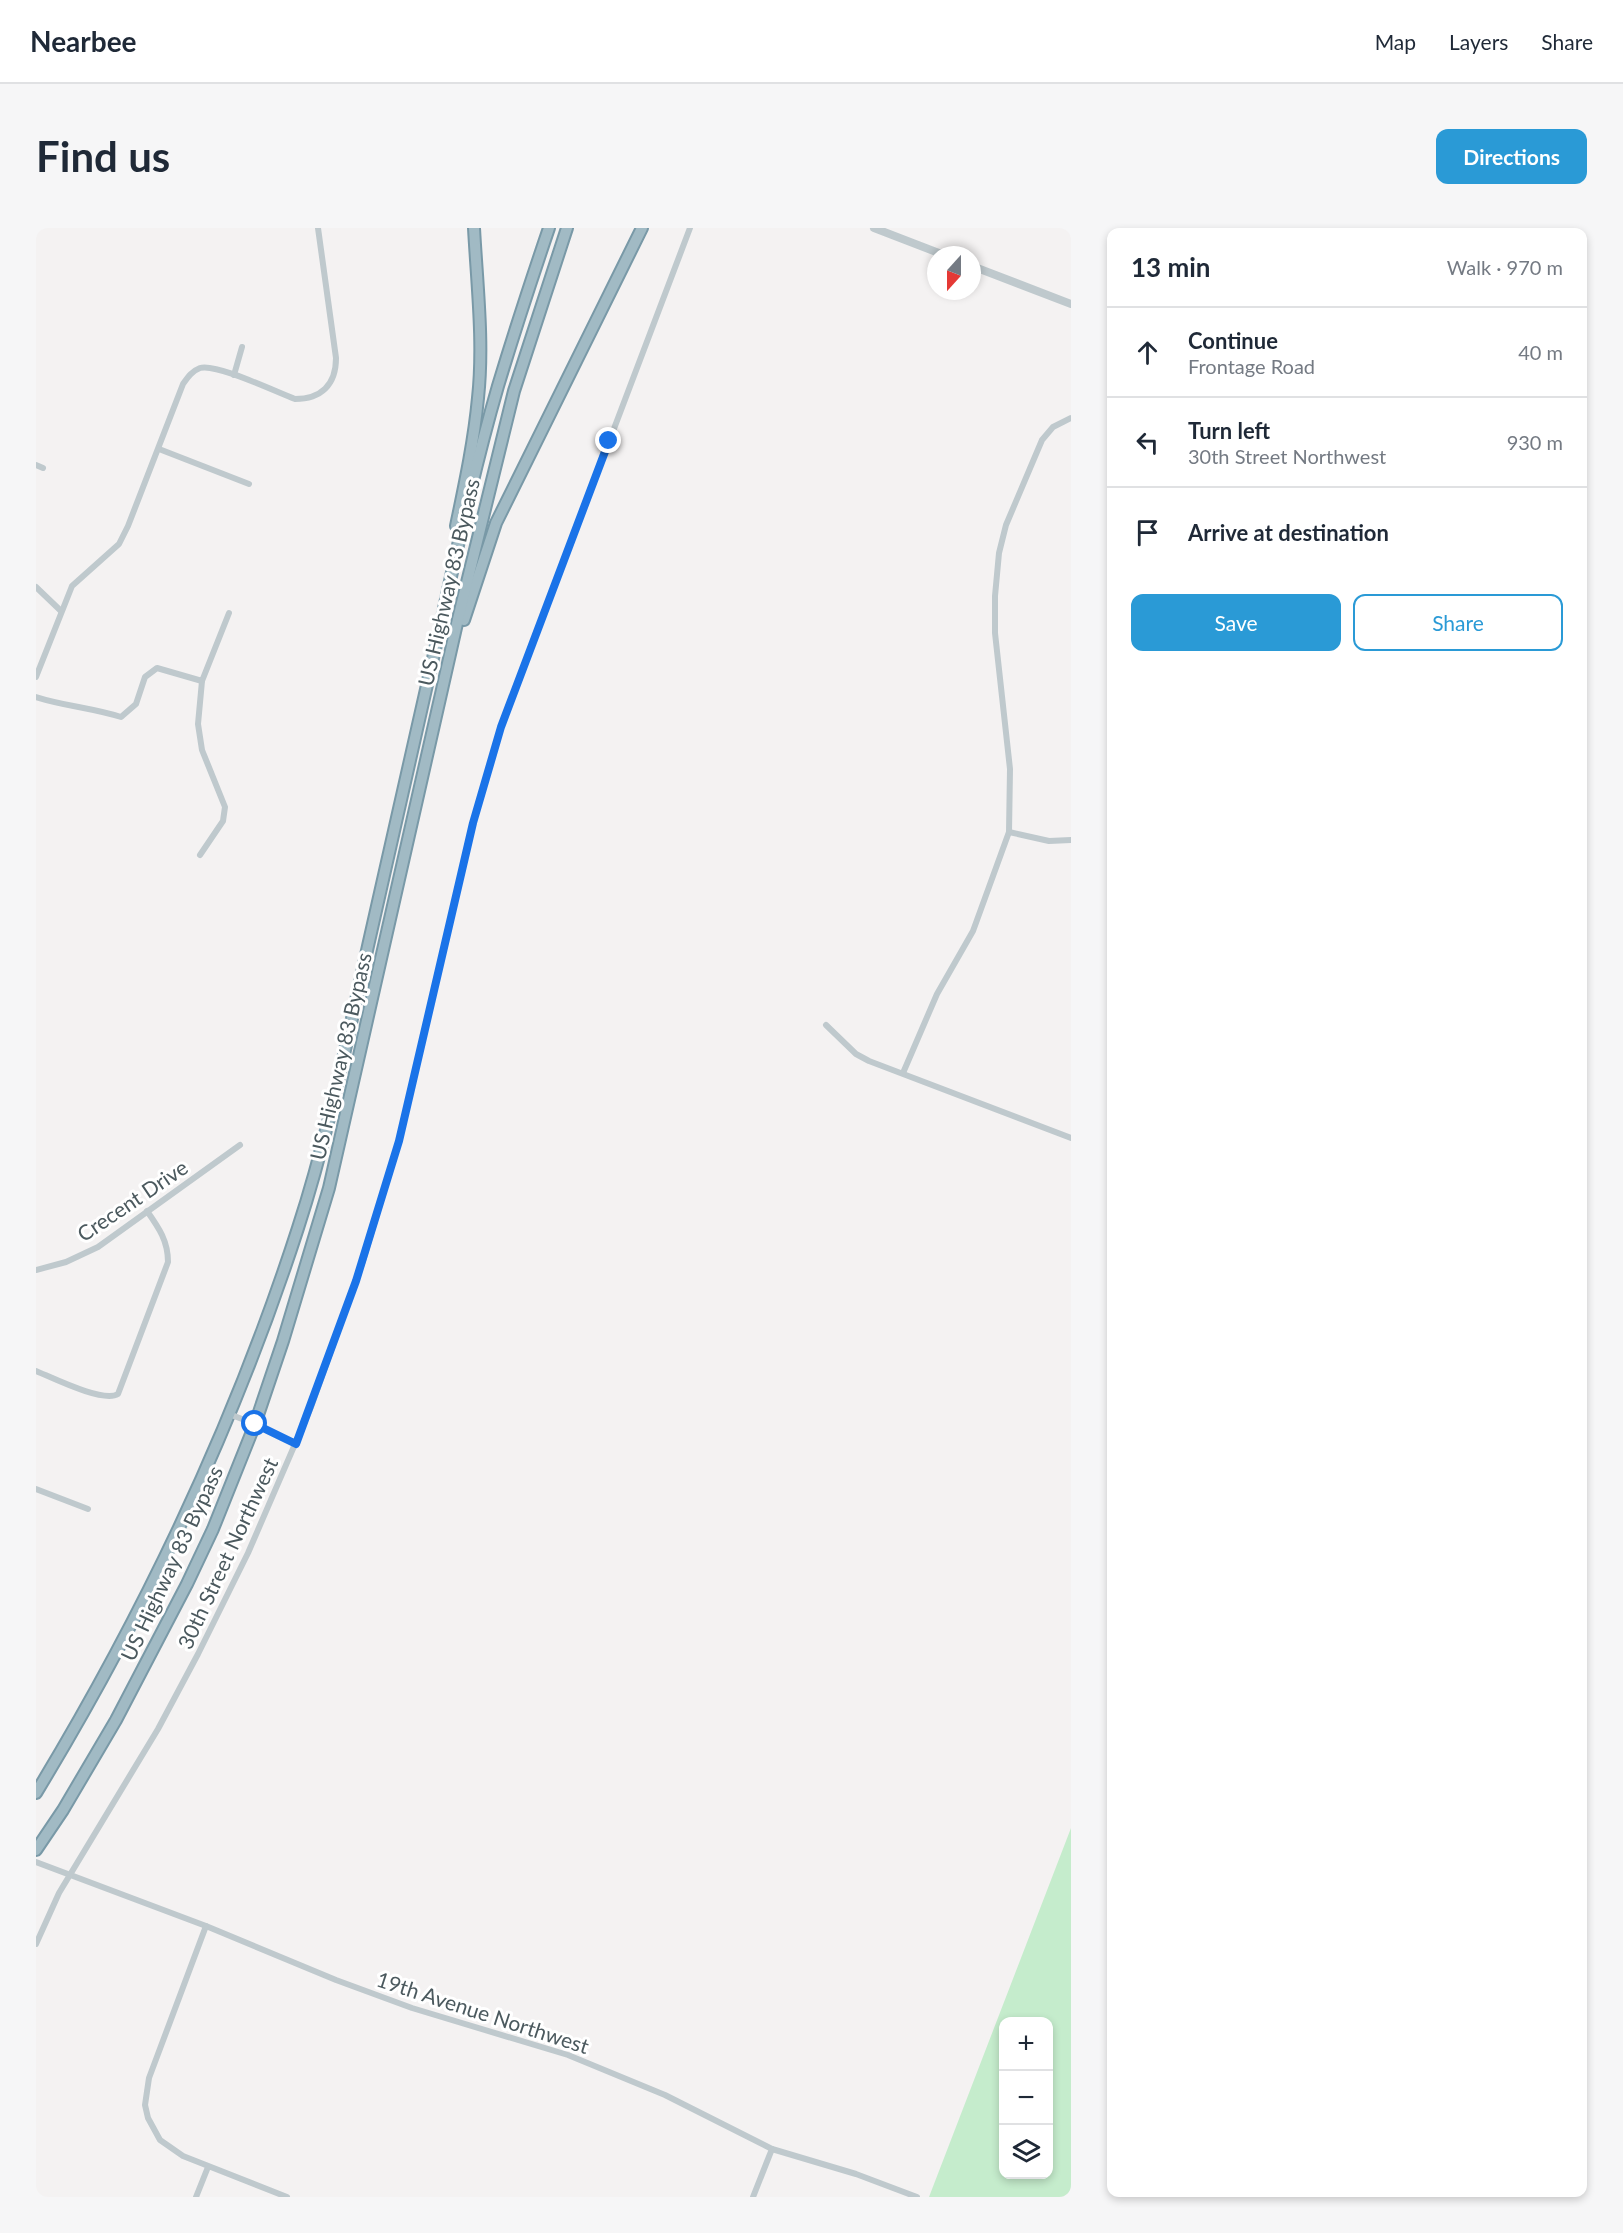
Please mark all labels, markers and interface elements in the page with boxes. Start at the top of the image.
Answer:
text: Nearbee [30,24,137,58]
text: Map [1375,29,1416,54]
text: Layers [1449,29,1508,54]
text: Share [1541,29,1593,54]
button: Directions [1436,129,1587,184]
text: Find us [36,131,170,181]
north arrow [927,246,981,300]
text: 13 min [1131,251,1211,283]
text: Walk · 970 m [1447,255,1563,279]
text: Continue [1188,327,1278,354]
icon: ahead [1131,336,1164,369]
text: 40 m [1518,340,1563,364]
text: Frontage Road [1188,354,1315,378]
text: Turn left [1188,417,1270,444]
icon: left [1131,426,1164,459]
route end [595,427,621,453]
text: 930 m [1507,430,1563,454]
text: 30th Street Northwest [1188,444,1386,468]
street label: US Highway 83 Bypass [412,476,484,688]
icon: arrive [1131,516,1164,549]
text: Arrive at destination [1188,519,1389,546]
button: Save [1131,594,1341,651]
button: Share [1353,594,1563,651]
street label: US Highway 83 Bypass [304,950,376,1162]
street label: Crecent Drive [72,1154,192,1246]
route start [241,1410,267,1436]
street label: 30th Street Northwest [172,1453,283,1653]
street label: US Highway 83 Bypass [115,1462,227,1664]
street label: 19th Avenue Northwest [374,1966,593,2058]
map controls [999,2017,1053,2179]
button: + [999,2017,1053,2071]
button: − [999,2071,1053,2125]
button: layers [999,2125,1053,2179]

